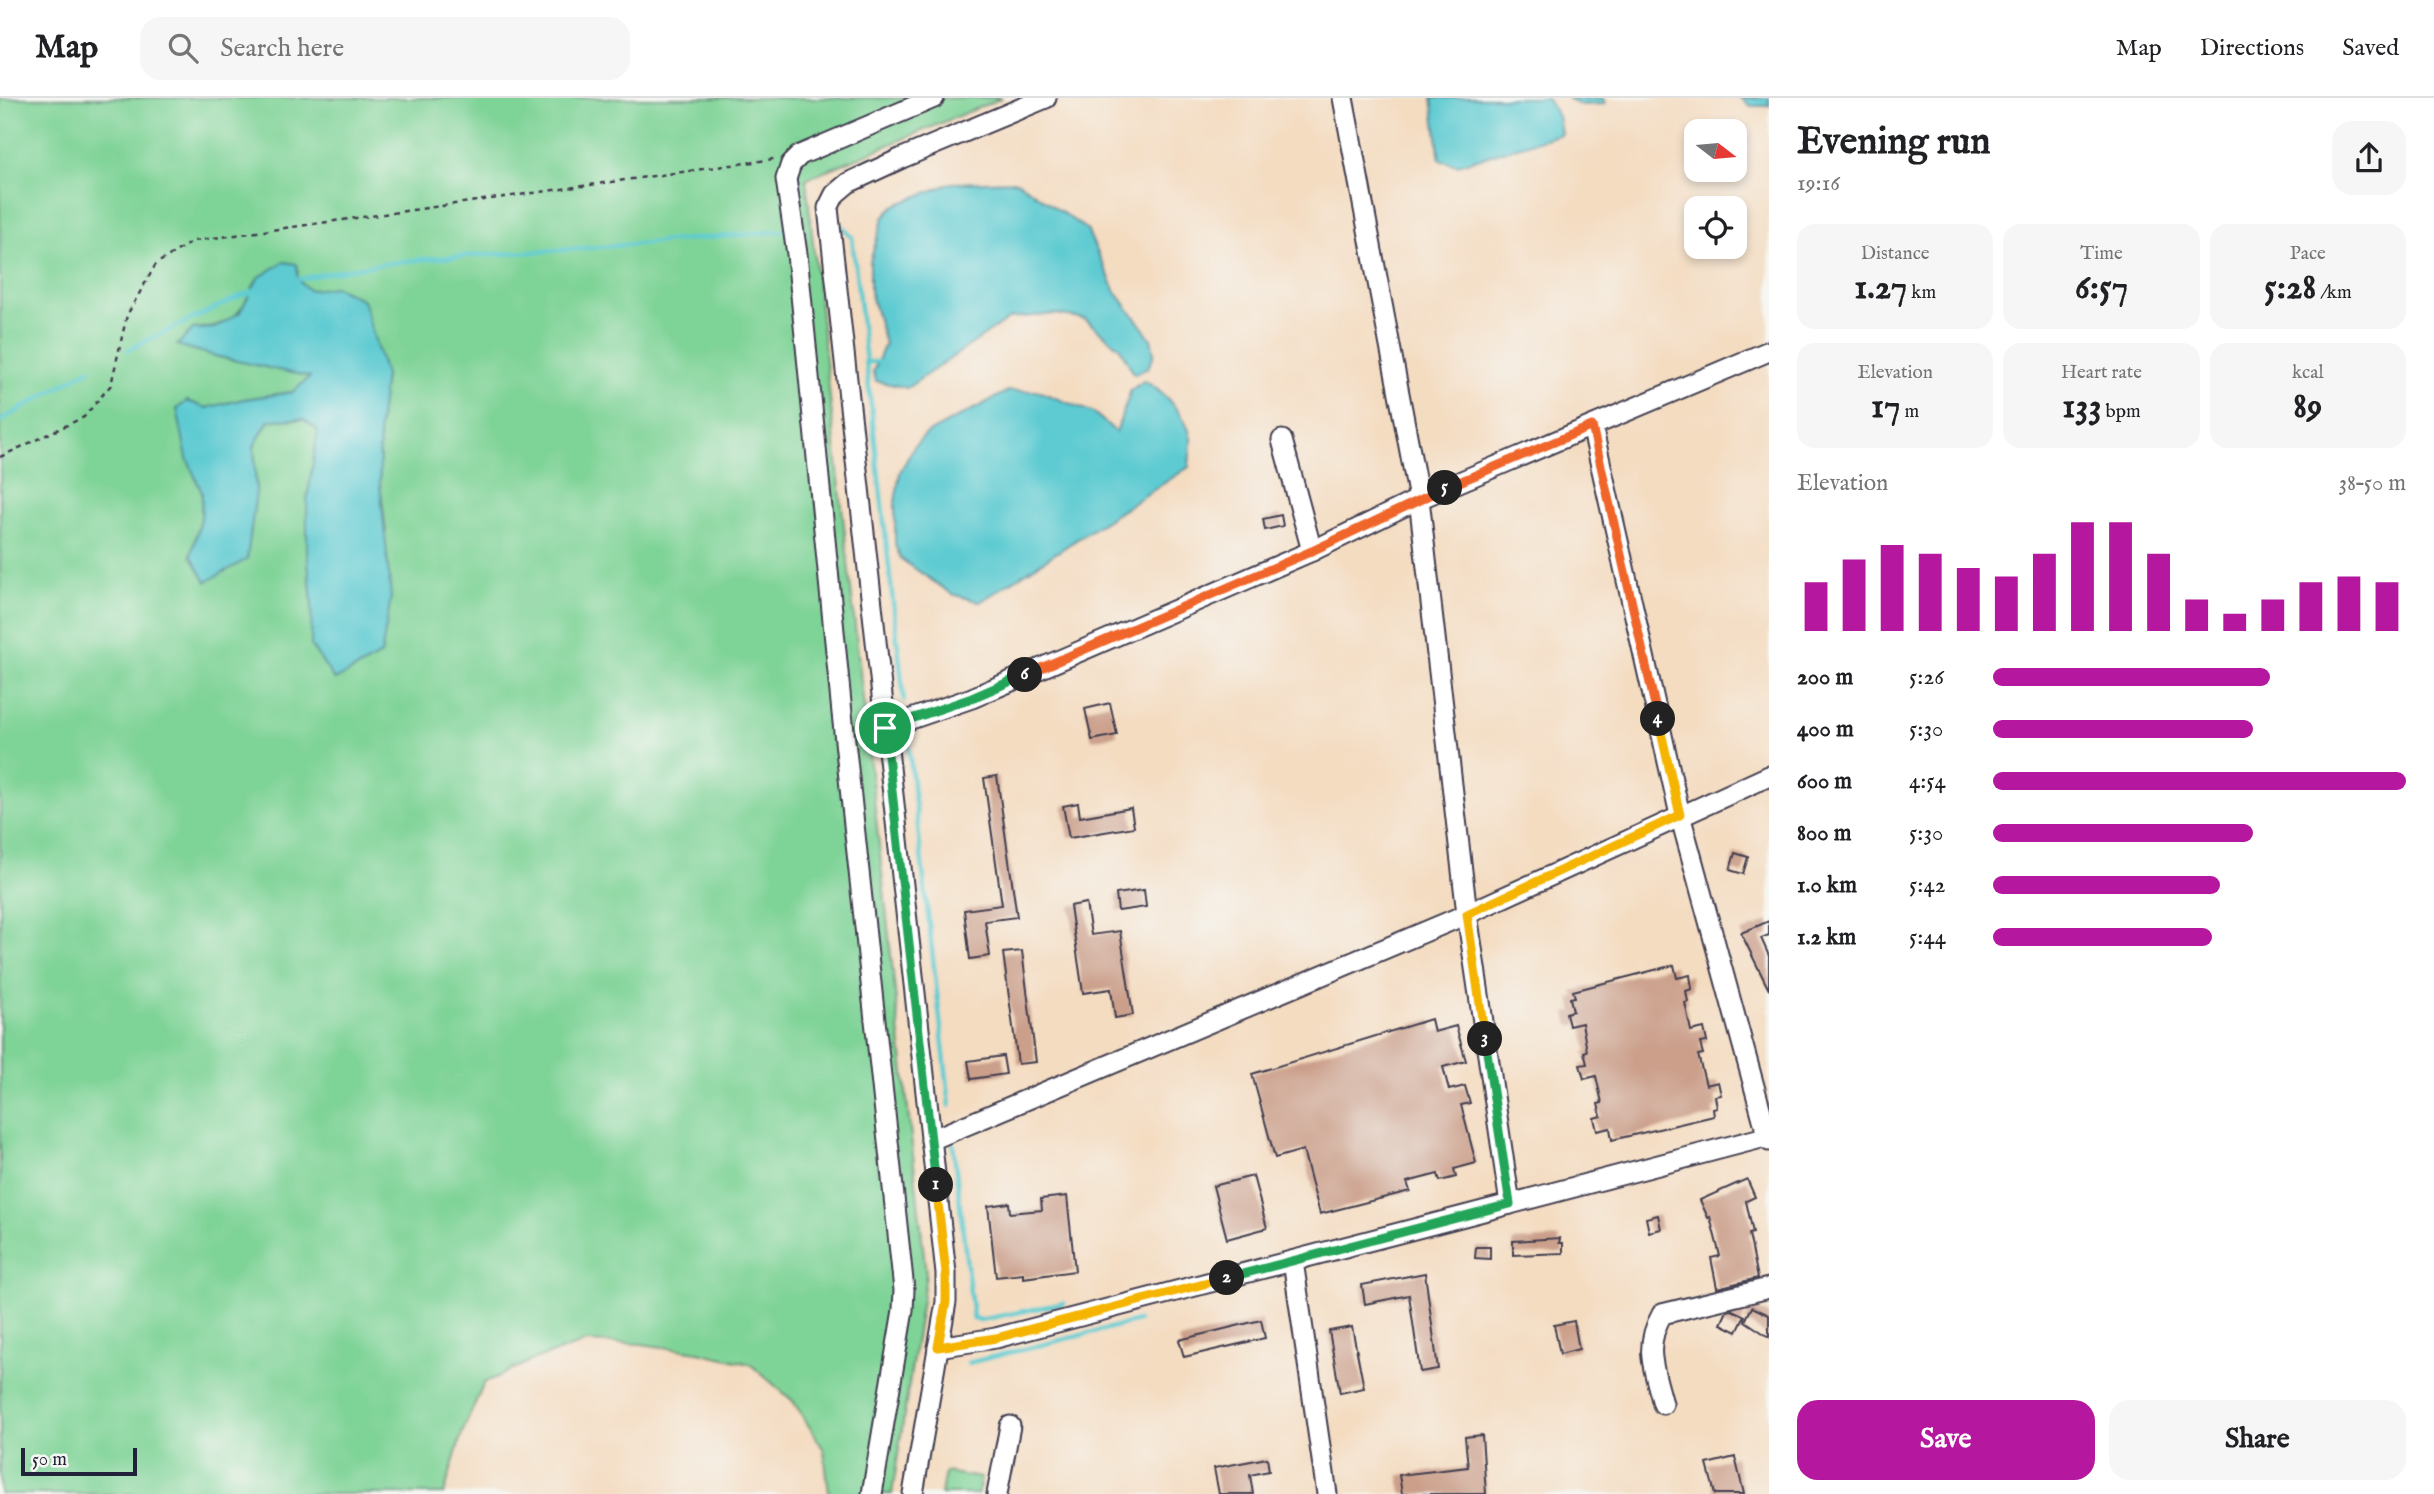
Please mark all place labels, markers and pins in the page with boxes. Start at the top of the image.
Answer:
pin: 5 [1428,470,1462,506]
pin: 6 [1007,658,1042,692]
pin [855,698,915,758]
pin: 4 [1640,702,1676,736]
pin: 3 [1468,1021,1502,1056]
pin: 1 [918,1168,954,1202]
pin: 2 [1210,1260,1244,1296]

